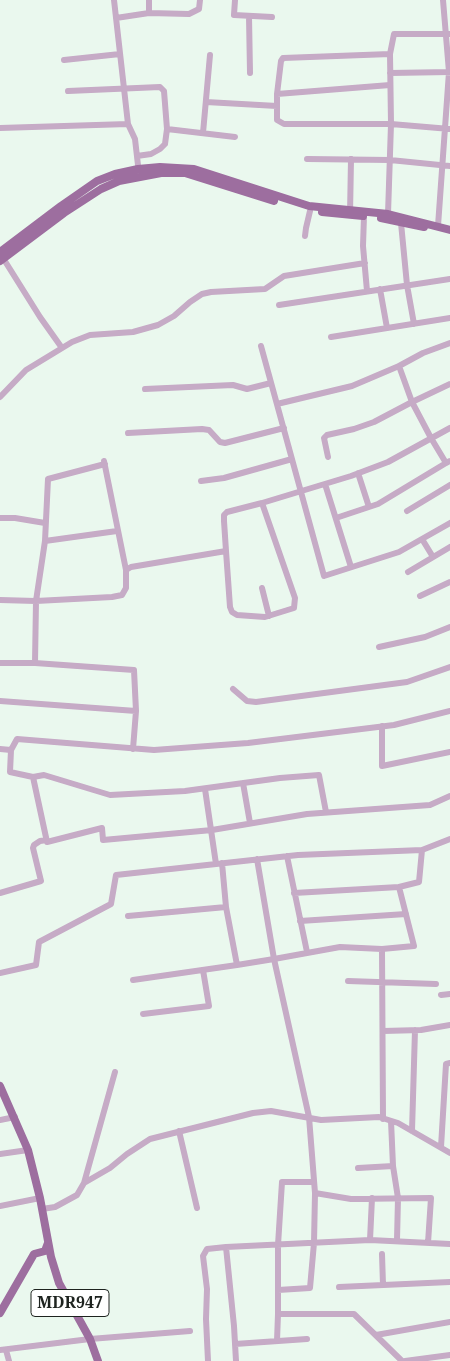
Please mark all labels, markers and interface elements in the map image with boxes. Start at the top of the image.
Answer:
road number: MDR947 [31,1290,109,1316]

